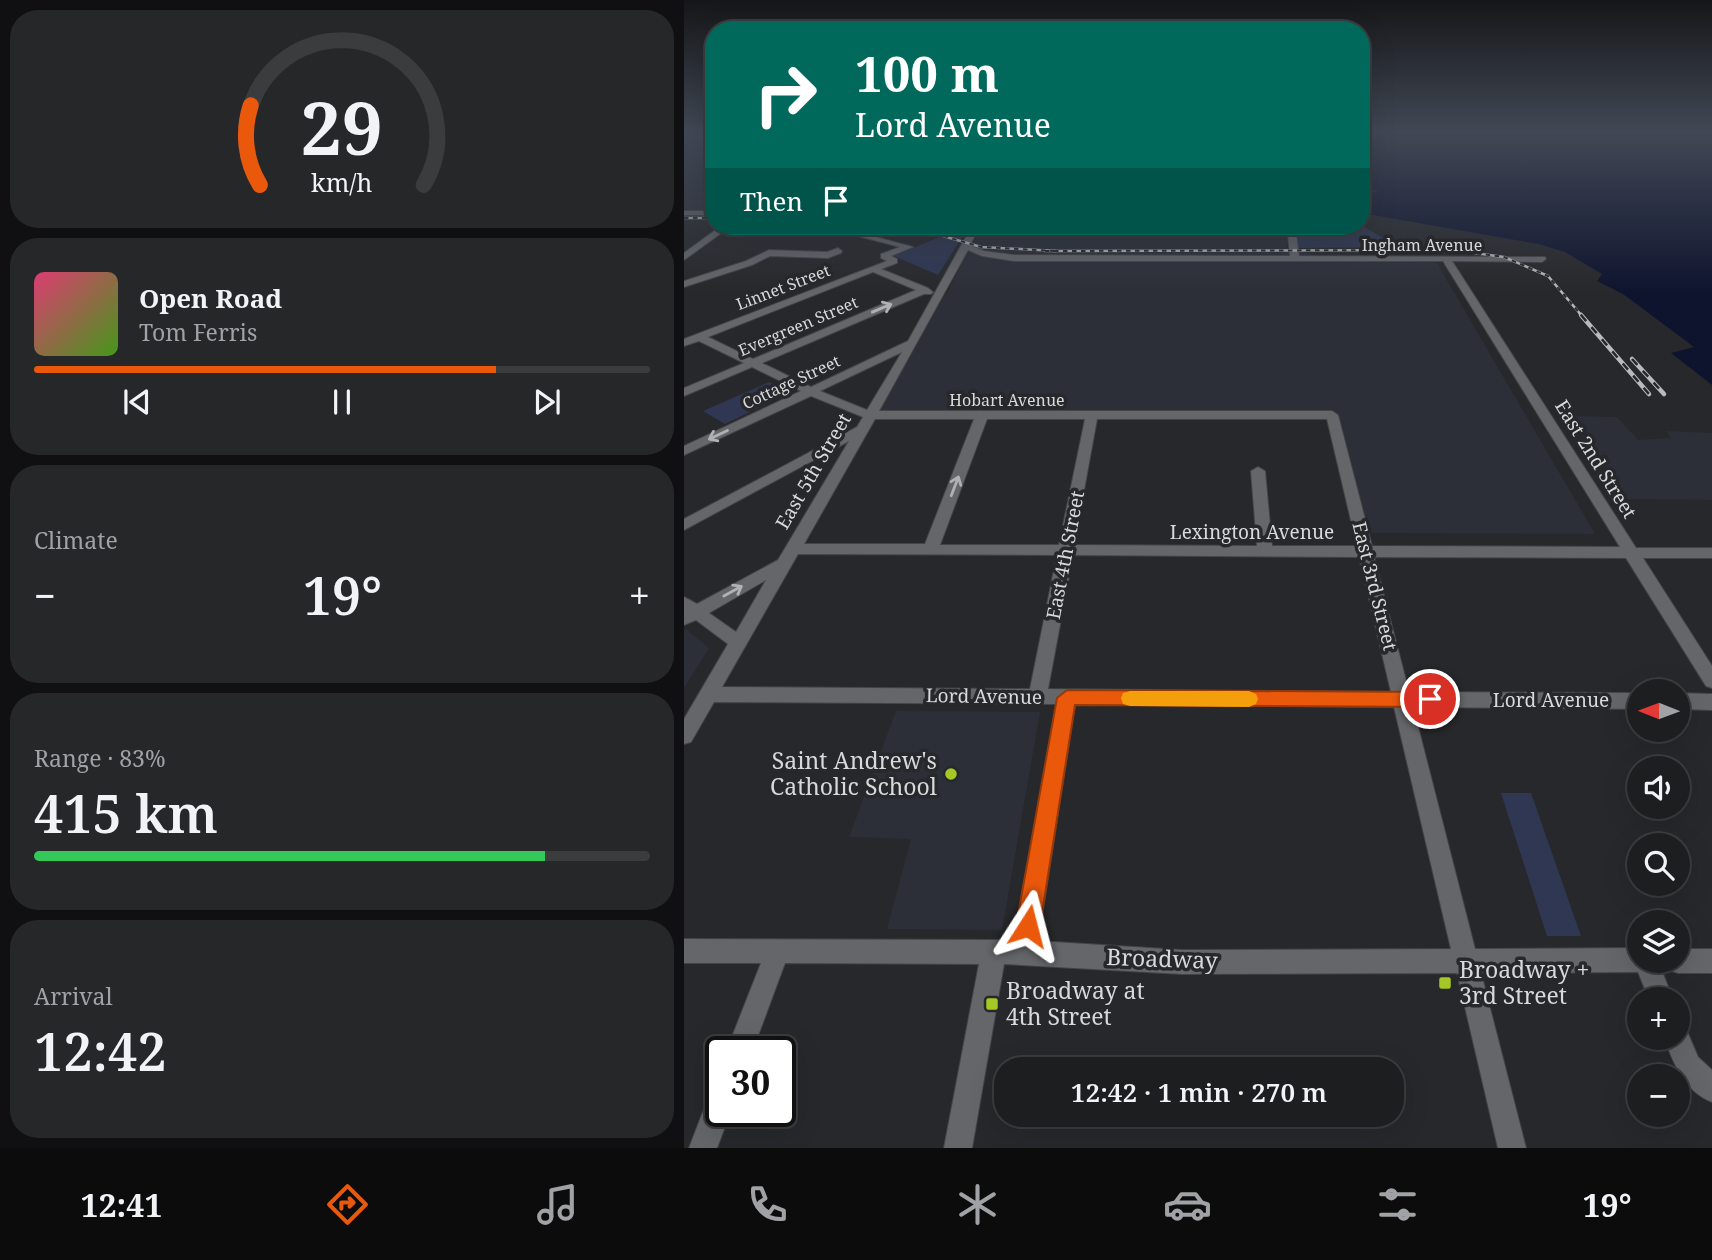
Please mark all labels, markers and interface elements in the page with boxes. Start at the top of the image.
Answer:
text: 100 m [855,40,999,106]
icon: right [740,49,831,140]
text: 29 [301,77,383,176]
text: Lord Avenue [855,103,1051,146]
text: km/h [311,165,373,199]
icon: arrive [817,182,855,220]
text: Then [740,183,803,219]
street label: Ingham Avenue [1362,234,1482,256]
street label: Linnet Street [733,259,833,315]
text: Open Road [139,280,282,316]
street label: Evergreen Street [735,291,861,361]
one-way arrow [871,301,893,314]
text: Tom Ferris [139,316,257,348]
street label: Cottage Street [739,350,844,414]
icon: previous [118,383,156,421]
icon: pause [323,383,361,421]
icon: next [528,383,566,421]
street label: Hobart Avenue [949,389,1065,411]
street label: East 2nd Street [1549,395,1643,523]
street label: East 5th Street [769,408,857,534]
one-way arrow [708,428,729,442]
one-way arrow [950,475,962,497]
street label: East 4th Street [1040,488,1090,621]
street label: Lexington Avenue [1170,519,1334,545]
street label: East 3rd Street [1346,519,1404,653]
text: Climate [34,524,118,556]
text: 19° [303,559,382,630]
text: − [34,569,56,621]
text: + [629,569,650,621]
one-way arrow [723,583,743,597]
pin [1400,669,1460,729]
north arrow [1627,679,1690,742]
map controls [1627,679,1690,1127]
icon: arrive [1411,680,1449,718]
street label: Lord Avenue [926,682,1042,710]
street label: Lord Avenue [1493,687,1609,713]
text: Range · 83% [34,742,166,774]
place label: Saint Andrew's Catholic School [770,744,937,802]
button: sound [1627,756,1690,819]
marker: Saint Andrew's Catholic School [943,766,959,782]
text: 415 km [34,777,218,848]
button: search [1627,833,1690,896]
position arrow [991,889,1065,963]
button: layers [1627,910,1690,973]
street label: Broadway [1106,940,1218,976]
place label: Broadway + 3rd Street [1459,953,1589,1011]
place label: Broadway at 4th Street [1006,974,1145,1032]
marker: Broadway + 3rd Street [1437,975,1453,991]
text: Arrival [34,980,113,1012]
button: + [1627,987,1690,1050]
marker: Broadway at 4th Street [984,996,1000,1012]
text: 12:42 [34,1015,167,1086]
speed limit sign: 30 [705,1036,796,1127]
button: − [1627,1064,1690,1127]
text: 12:42 · 1 min · 270 m [1071,1074,1327,1110]
icon: directions [323,1180,372,1229]
icon: music [533,1180,582,1229]
icon: phone [743,1180,792,1229]
icon: climate [953,1180,1002,1229]
icon: car [1163,1180,1212,1229]
icon: filters [1373,1180,1422,1229]
text: 12:41 [80,1183,162,1226]
text: 19° [1583,1183,1631,1226]

